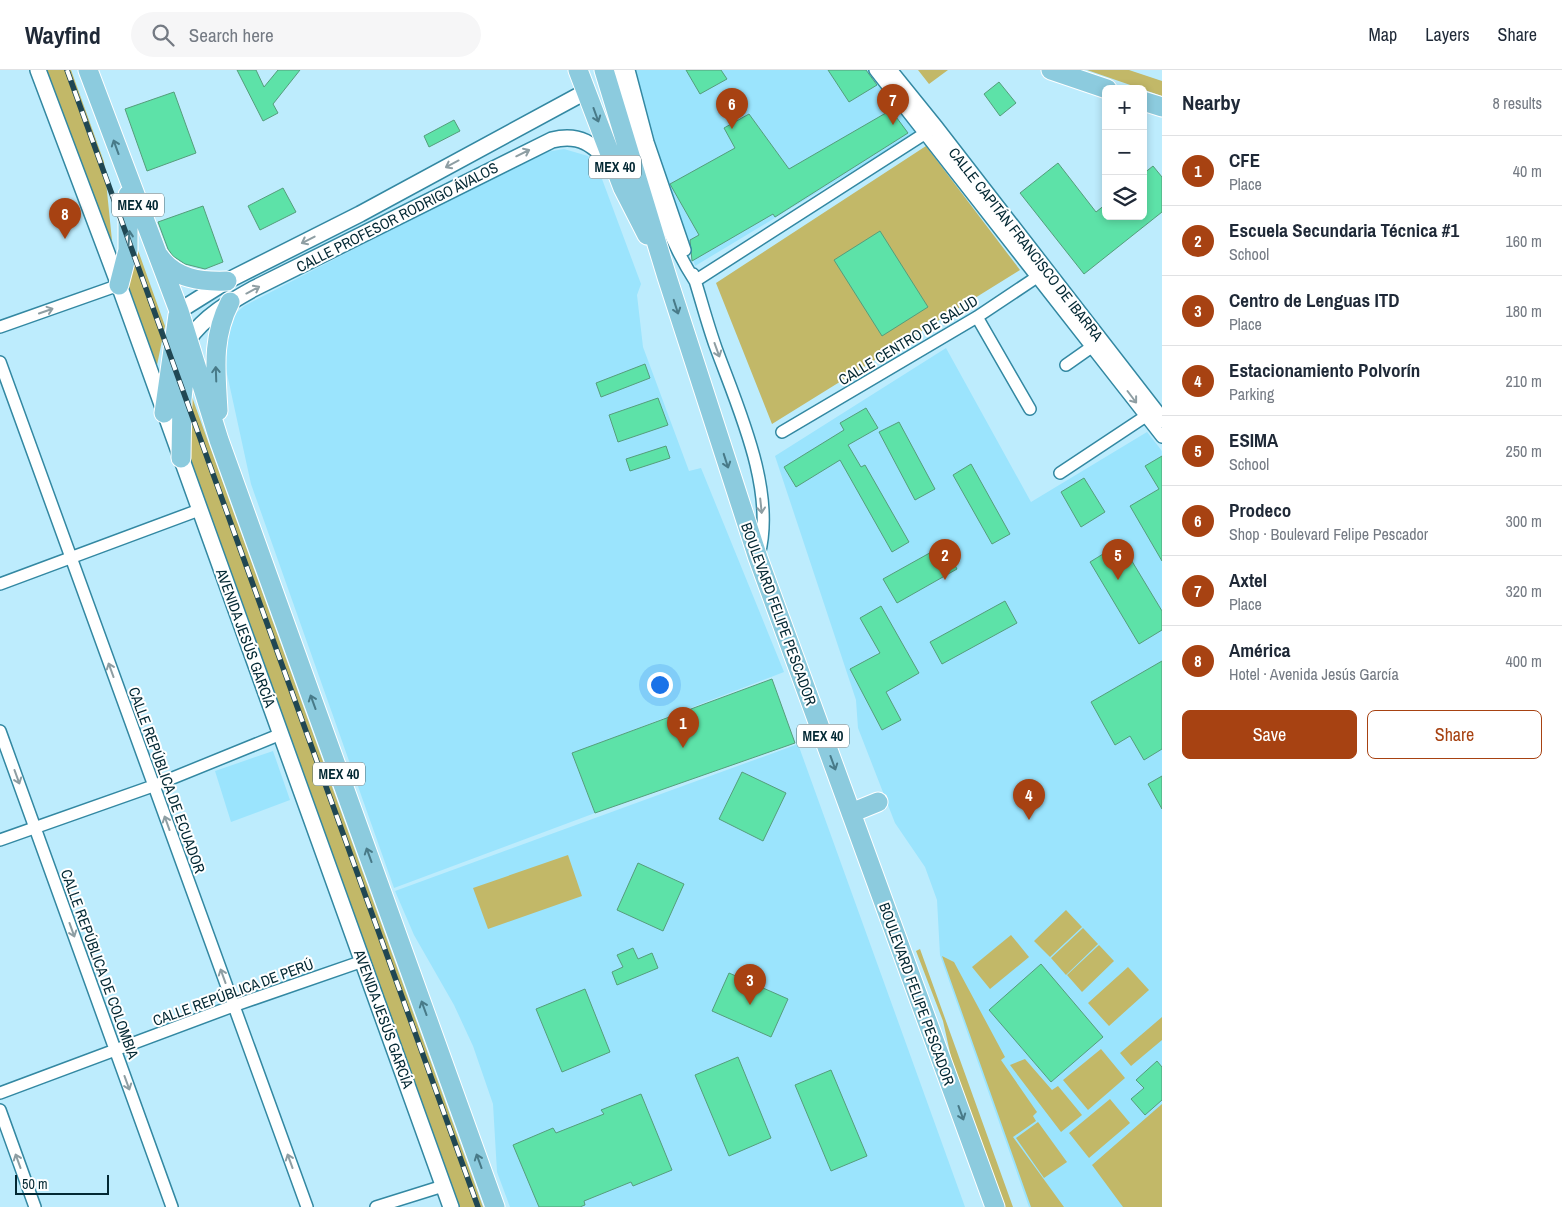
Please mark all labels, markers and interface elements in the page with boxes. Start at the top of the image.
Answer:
search box [131,12,481,57]
text: Wayfind [25,19,101,51]
icon: search [149,21,177,49]
text: Search here [189,22,274,48]
text: Map [1369,22,1397,47]
text: Layers [1425,22,1470,47]
text: Share [1498,22,1537,47]
pin: 7 [877,84,909,125]
map controls [1102,85,1147,220]
button: + [1102,85,1147,130]
pin: 6 [716,88,748,129]
text: Nearby [1182,88,1240,117]
text: 8 results [1492,92,1542,114]
one-way arrow [592,107,601,123]
button: − [1102,130,1147,175]
one-way arrow [111,140,120,155]
street label: CALLE CAPITÁN FRANCISCO DE IBARRA [944,143,1109,346]
text: CFE [1229,147,1260,173]
one-way arrow [515,148,530,157]
road number: MEX 40 [589,155,641,178]
street label: CALLE PROFESOR RODRIGO ÁVALOS [293,157,501,277]
one-way arrow [445,160,460,169]
text: 1 [1194,160,1202,182]
text: 40 m [1513,160,1542,182]
text: Place [1229,173,1262,195]
button: layers [1102,175,1147,220]
road number: MEX 40 [112,194,164,216]
pin: 8 [49,198,81,239]
text: Escuela Secundaria Técnica #1 [1229,217,1459,243]
one-way arrow [124,230,133,246]
text: 2 [1194,230,1202,252]
text: 160 m [1506,230,1542,252]
one-way arrow [301,236,316,245]
text: School [1229,243,1269,265]
one-way arrow [246,284,260,294]
text: Centro de Lenguas ITD [1229,287,1400,313]
street label: CALLE CENTRO DE SALUD [834,290,982,390]
one-way arrow [672,298,681,314]
text: 3 [1194,300,1202,322]
text: 180 m [1506,300,1542,322]
one-way arrow [38,306,53,315]
text: Place [1229,313,1262,335]
one-way arrow [713,342,722,357]
text: Estacionamiento Polvorín [1229,357,1420,383]
one-way arrow [211,366,221,382]
text: 4 [1194,370,1202,392]
text: 210 m [1506,370,1542,392]
text: Parking [1229,383,1274,405]
one-way arrow [1127,390,1138,403]
text: ESIMA [1229,427,1278,453]
text: 5 [1194,440,1202,462]
text: 250 m [1506,440,1542,462]
one-way arrow [722,453,731,469]
text: School [1229,453,1269,475]
text: Prodeco [1229,497,1291,523]
one-way arrow [757,498,766,514]
text: 6 [1194,510,1202,532]
text: 300 m [1506,510,1542,532]
street label: BOULEVARD FELIPE PESCADOR [736,520,822,708]
text: Shop · Boulevard Felipe Pescador [1229,523,1428,545]
pin: 2 [929,539,961,580]
pin: 5 [1102,539,1134,580]
street label: AVENIDA JESÚS GARCÍA [211,565,281,711]
text: Axtel [1229,567,1267,593]
text: 7 [1194,580,1202,602]
text: 320 m [1506,580,1542,602]
text: Place [1229,593,1262,615]
text: América [1229,637,1290,663]
text: 8 [1194,650,1202,672]
text: 400 m [1506,650,1542,672]
one-way arrow [106,663,116,679]
text: Hotel · Avenida Jesús García [1229,663,1399,685]
your location [647,672,673,698]
street label: CALLE REPÚBLICA DE ECUADOR [123,684,211,876]
one-way arrow [308,695,318,711]
pin: 1 [667,707,699,748]
button: Save [1182,710,1357,759]
button: Share [1367,710,1542,759]
road number: MEX 40 [797,724,849,748]
one-way arrow [829,755,838,770]
road number: MEX 40 [313,762,365,786]
one-way arrow [13,769,22,784]
pin: 4 [1013,779,1045,820]
one-way arrow [162,816,171,831]
one-way arrow [364,848,373,864]
street label: CALLE REPÚBLICA DE COLOMBIA [56,866,144,1062]
street label: BOULEVARD FELIPE PESCADOR [874,900,960,1088]
one-way arrow [68,922,77,937]
street label: AVENIDA JESÚS GARCÍA [349,946,419,1092]
street label: CALLE REPÚBLICA DE PERÚ [150,953,316,1031]
pin: 3 [734,964,766,1005]
one-way arrow [217,968,227,984]
one-way arrow [419,1001,428,1016]
one-way arrow [123,1075,132,1090]
one-way arrow [957,1105,966,1120]
one-way arrow [13,1154,22,1169]
one-way arrow [285,1154,295,1169]
one-way arrow [474,1154,483,1169]
scale bar [15,1172,109,1195]
text: 50 m [22,1175,48,1193]

